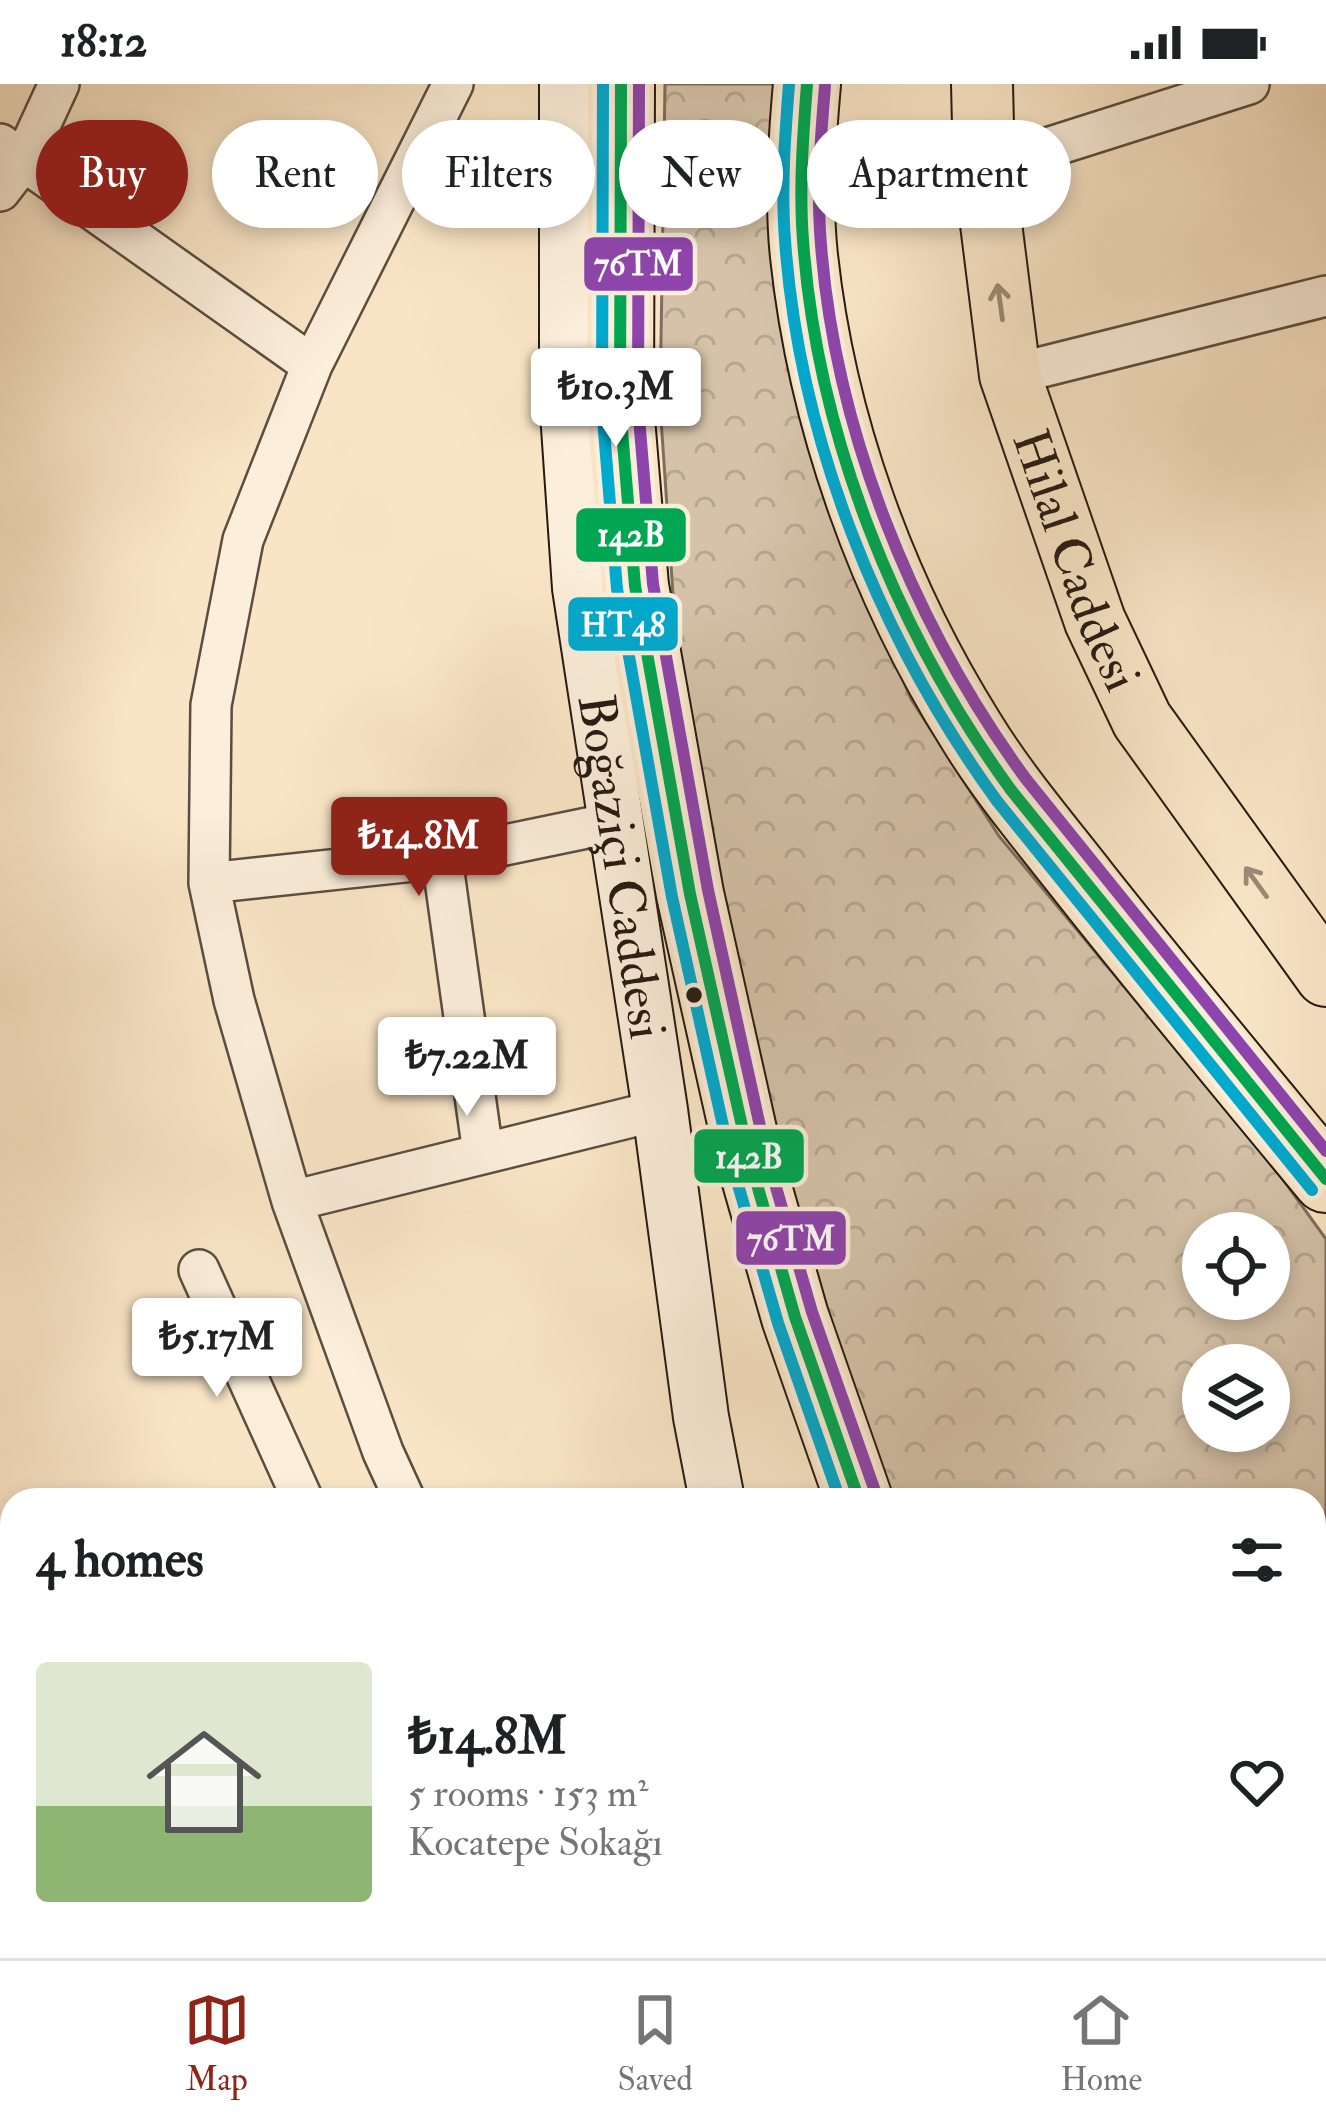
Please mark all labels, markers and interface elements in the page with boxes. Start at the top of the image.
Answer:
text: 18:12 [60,14,147,70]
chip: Buy [36,120,188,228]
chip: Rent [212,120,378,228]
chip: Filters [402,120,595,228]
chip: New [619,120,783,228]
chip: Apartment [807,120,1071,228]
line badge: 76TM [582,235,695,293]
text: 76TM [594,244,682,285]
one-way arrow [988,283,1011,322]
pin: ₺10.3M [518,348,714,450]
text: ₺10.3M [558,362,674,411]
street label: Hilal Caddesi [997,421,1153,702]
line badge: 142B [574,506,688,564]
text: 142B [597,515,665,556]
line badge: HT48 [566,595,680,653]
text: HT48 [581,605,666,646]
street label: Boğaziçi Caddesi [563,690,679,1043]
pin: ₺14.8M [321,797,517,899]
text: ₺14.8M [358,811,480,860]
one-way arrow [1244,866,1270,899]
unlabelled marker [683,984,705,1006]
pin: ₺7.22M [369,1017,565,1119]
text: ₺7.22M [405,1031,529,1080]
line badge: 142B [692,1127,806,1185]
text: 142B [715,1137,783,1178]
line badge: 76TM [734,1209,848,1267]
map controls [1182,1212,1290,1452]
button: locate [1182,1212,1290,1320]
text: 76TM [747,1219,835,1260]
pin: ₺5.17M [119,1298,315,1400]
text: ₺5.17M [159,1312,275,1361]
button: layers [1182,1344,1290,1452]
icon: filters [1224,1527,1290,1593]
text: 4 homes [36,1528,204,1592]
text: ₺14.8M [408,1705,567,1769]
icon: home [132,1710,276,1854]
icon: heart [1224,1749,1290,1815]
text: 5 rooms · 153 m² [408,1769,648,1818]
text: Kocatepe Sokağı [408,1818,663,1867]
tab: Map [184,1987,250,2100]
tab: Saved [617,1987,693,2100]
tab: Home [1060,1987,1142,2100]

